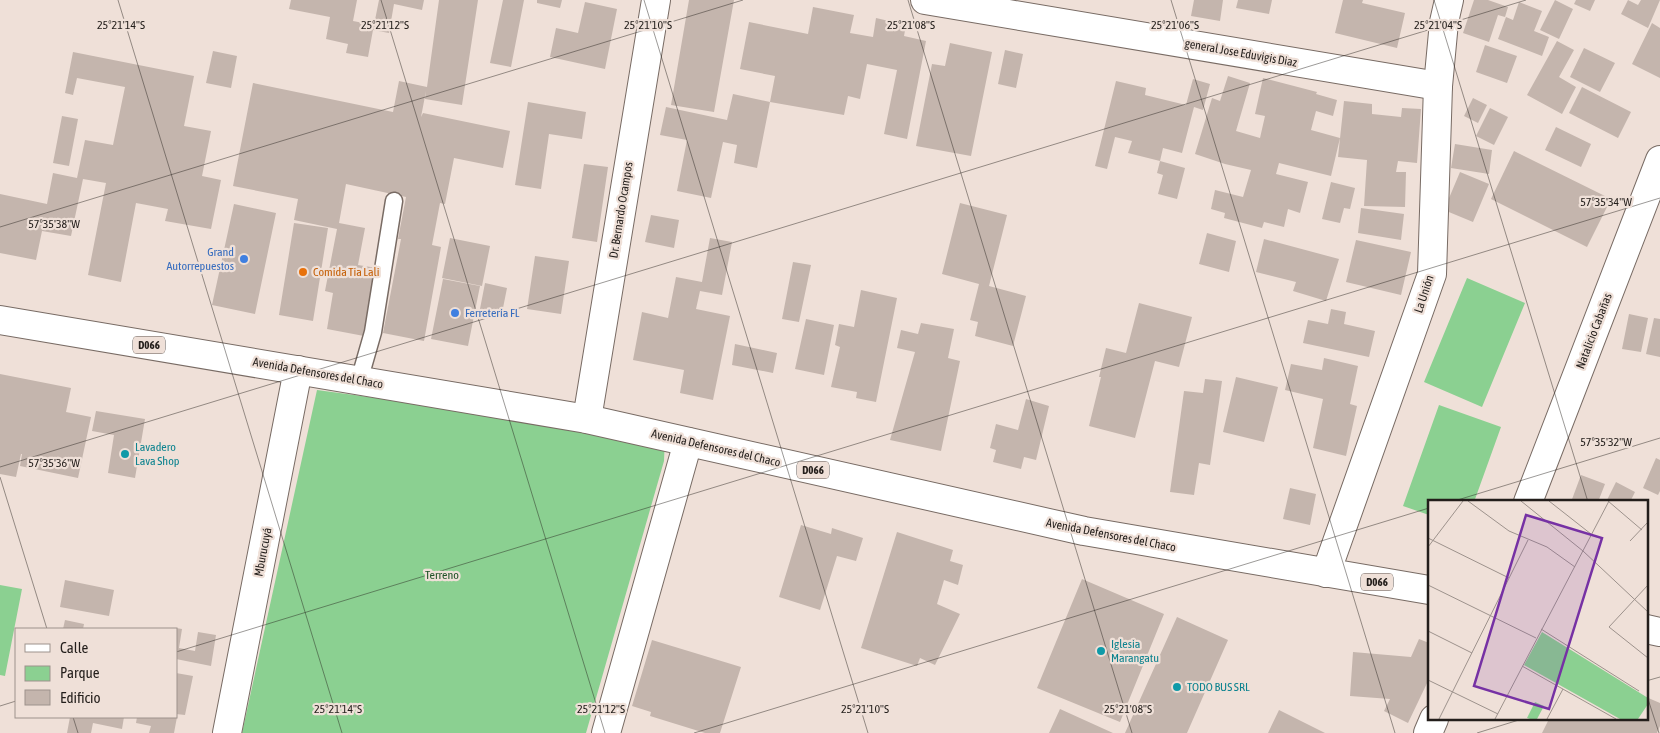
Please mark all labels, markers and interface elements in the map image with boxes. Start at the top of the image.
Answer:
text: 25°21'14"S [97,18,145,32]
text: 25°21'12"S [361,18,409,32]
text: 25°21'10"S [624,18,672,32]
text: 25°21'08"S [887,18,935,32]
text: 25°21'06"S [1151,18,1199,32]
text: 25°21'04"S [1414,18,1462,32]
street label: general Jose Eduvigis Diaz [1184,36,1299,70]
street label: Dr. Bernardo Ocampos [606,161,636,259]
text: 57°35'34"W [1580,195,1632,209]
text: 57°35'38"W [28,217,80,231]
place label: Grand Autorrepuestos [166,245,234,273]
marker: Grand Autorrepuestos [238,253,250,265]
place label: Comida Tia Lali [313,265,380,279]
marker: Comida Tia Lali [297,266,309,278]
street label: La Unión [1411,273,1437,315]
street label: Natalicio Cabañas [1573,291,1615,371]
place label: Ferretería FL [465,306,520,320]
marker: Ferretería FL [449,307,461,319]
road number: D066 [133,336,165,354]
street label: Avenida Defensores del Chaco [252,355,385,391]
street label: Avenida Defensores del Chaco [650,426,782,470]
text: 57°35'32"W [1580,435,1632,449]
place label: Lavadero Lava Shop [135,440,180,468]
marker: Lavadero Lava Shop [119,448,131,460]
text: 57°35'36"W [28,456,80,470]
road number: D066 [797,462,829,478]
inset map [1428,500,1648,720]
street label: Avenida Defensores del Chaco [1045,516,1177,555]
street label: Mburucuyá [251,526,275,578]
park label: Terreno [425,568,459,582]
road number: D066 [1361,574,1393,590]
legend [15,628,178,718]
place label: Iglesia Marangatu [1111,637,1159,665]
text: Calle [60,639,89,656]
marker: Iglesia Marangatu [1095,645,1107,657]
text: Parque [60,664,100,681]
place label: TODO BUS SRL [1187,680,1250,694]
marker: TODO BUS SRL [1171,681,1183,693]
text: Edificio [60,689,101,706]
text: 25°21'14"S [314,702,362,716]
text: 25°21'12"S [577,702,625,716]
text: 25°21'10"S [841,702,889,716]
text: 25°21'08"S [1104,702,1152,716]

